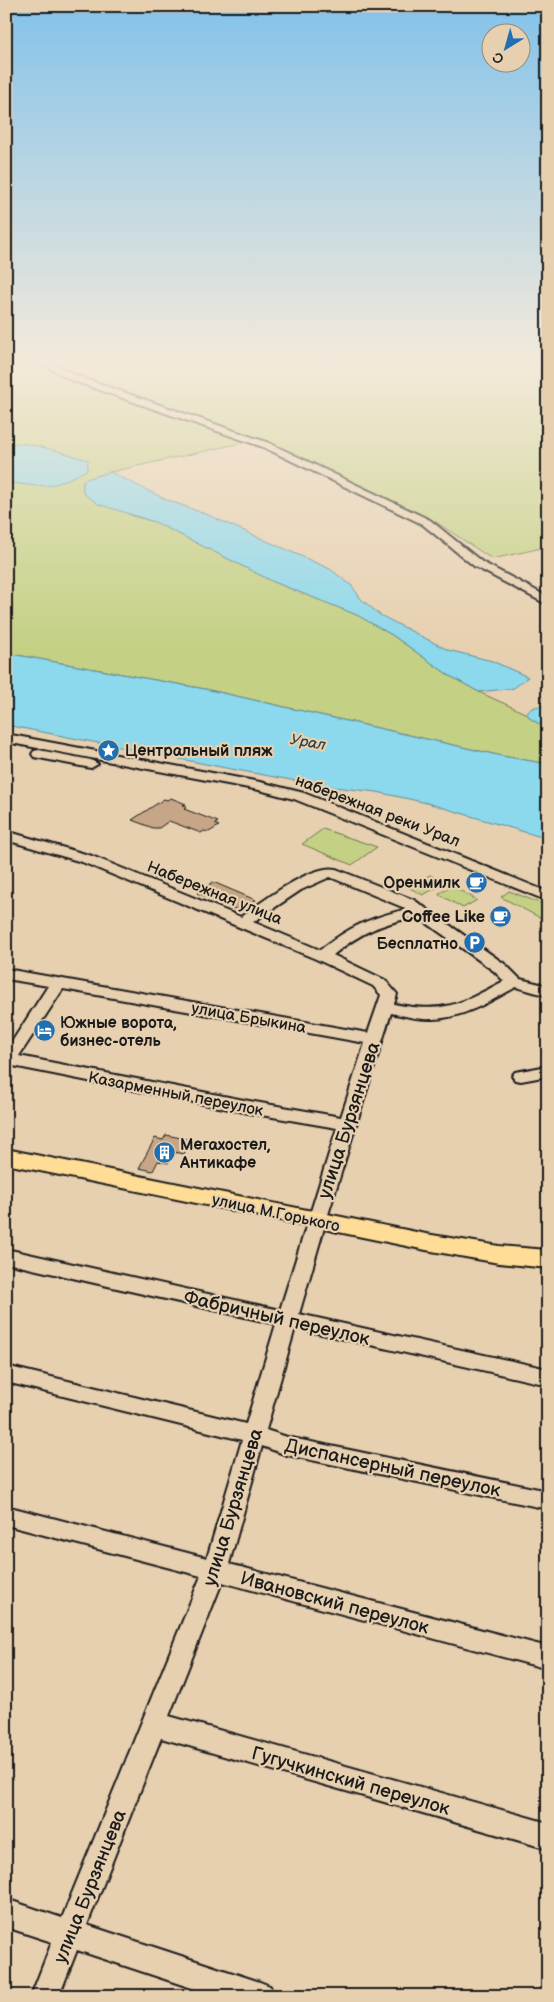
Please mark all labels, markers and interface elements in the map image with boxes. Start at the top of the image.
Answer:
north arrow [482,22,532,72]
text: С [489,48,507,68]
water label: Урал [289,730,328,755]
place icon: Центральный пляж [97,738,121,762]
place label: Центральный пляж [125,742,273,761]
street label: набережная реки Урал [293,771,462,852]
street label: Набережная улица [144,858,285,929]
cafe icon: Оренмилк [464,870,488,894]
place label: Оренмилк [384,874,460,893]
cafe icon: Coffee Like [489,904,513,928]
place label: Coffee Like [402,908,485,927]
parking icon: Бесплатно [462,931,486,955]
place label: Бесплатно [377,935,458,954]
street label: улица Брыкина [190,999,308,1038]
place label: Южные ворота, бизнес-отель [60,1014,177,1051]
hotel icon: Южные ворота, бизнес-отель [32,1019,56,1043]
street label: улица Бурзянцева [313,1039,386,1202]
street label: Казарменный переулок [87,1068,265,1121]
place label: Мегахостел, Антикафе [179,1136,271,1173]
building icon: Мегахостел, Антикафе [152,1141,176,1165]
street label: улица М.Горького [210,1191,341,1236]
street label: Фабричный переулок [181,1286,372,1351]
street label: улица Бурзянцева [199,1426,268,1589]
street label: Диспансерный переулок [283,1434,503,1503]
street label: Ивановский переулок [238,1567,431,1640]
street label: Гугучкинский переулок [249,1742,452,1821]
street label: улица Бурзянцева [49,1806,132,1967]

